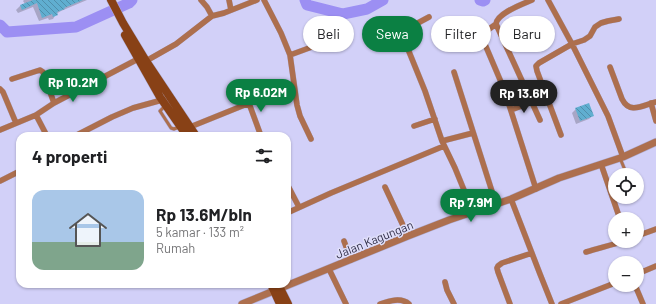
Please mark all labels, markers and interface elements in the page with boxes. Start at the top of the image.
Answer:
chip: Beli [303,16,354,52]
chip: Sewa [362,16,423,52]
chip: Filter [431,16,491,52]
chip: Baru [499,16,555,52]
pin: Rp 10.2M [32,69,114,103]
text: Rp 10.2M [48,74,98,90]
pin: Rp 6.02M [220,79,302,113]
pin: Rp 13.6M [483,80,565,114]
text: Rp 6.02M [235,84,287,100]
text: Rp 13.6M [499,85,549,101]
icon: filters [253,145,275,167]
text: 4 properti [32,146,107,166]
map controls [608,168,644,292]
button: locate [608,168,644,204]
pin: Rp 7.9M [434,189,508,223]
text: Rp 7.9M [449,194,493,210]
text: Rp 13.6M/bln [156,204,252,224]
icon: home [64,206,112,254]
button: + [608,212,644,248]
street label: Jalan Kagungan [333,217,415,261]
text: 5 kamar · 133 m² [156,224,244,240]
text: Rumah [156,240,195,256]
button: − [608,256,644,292]

